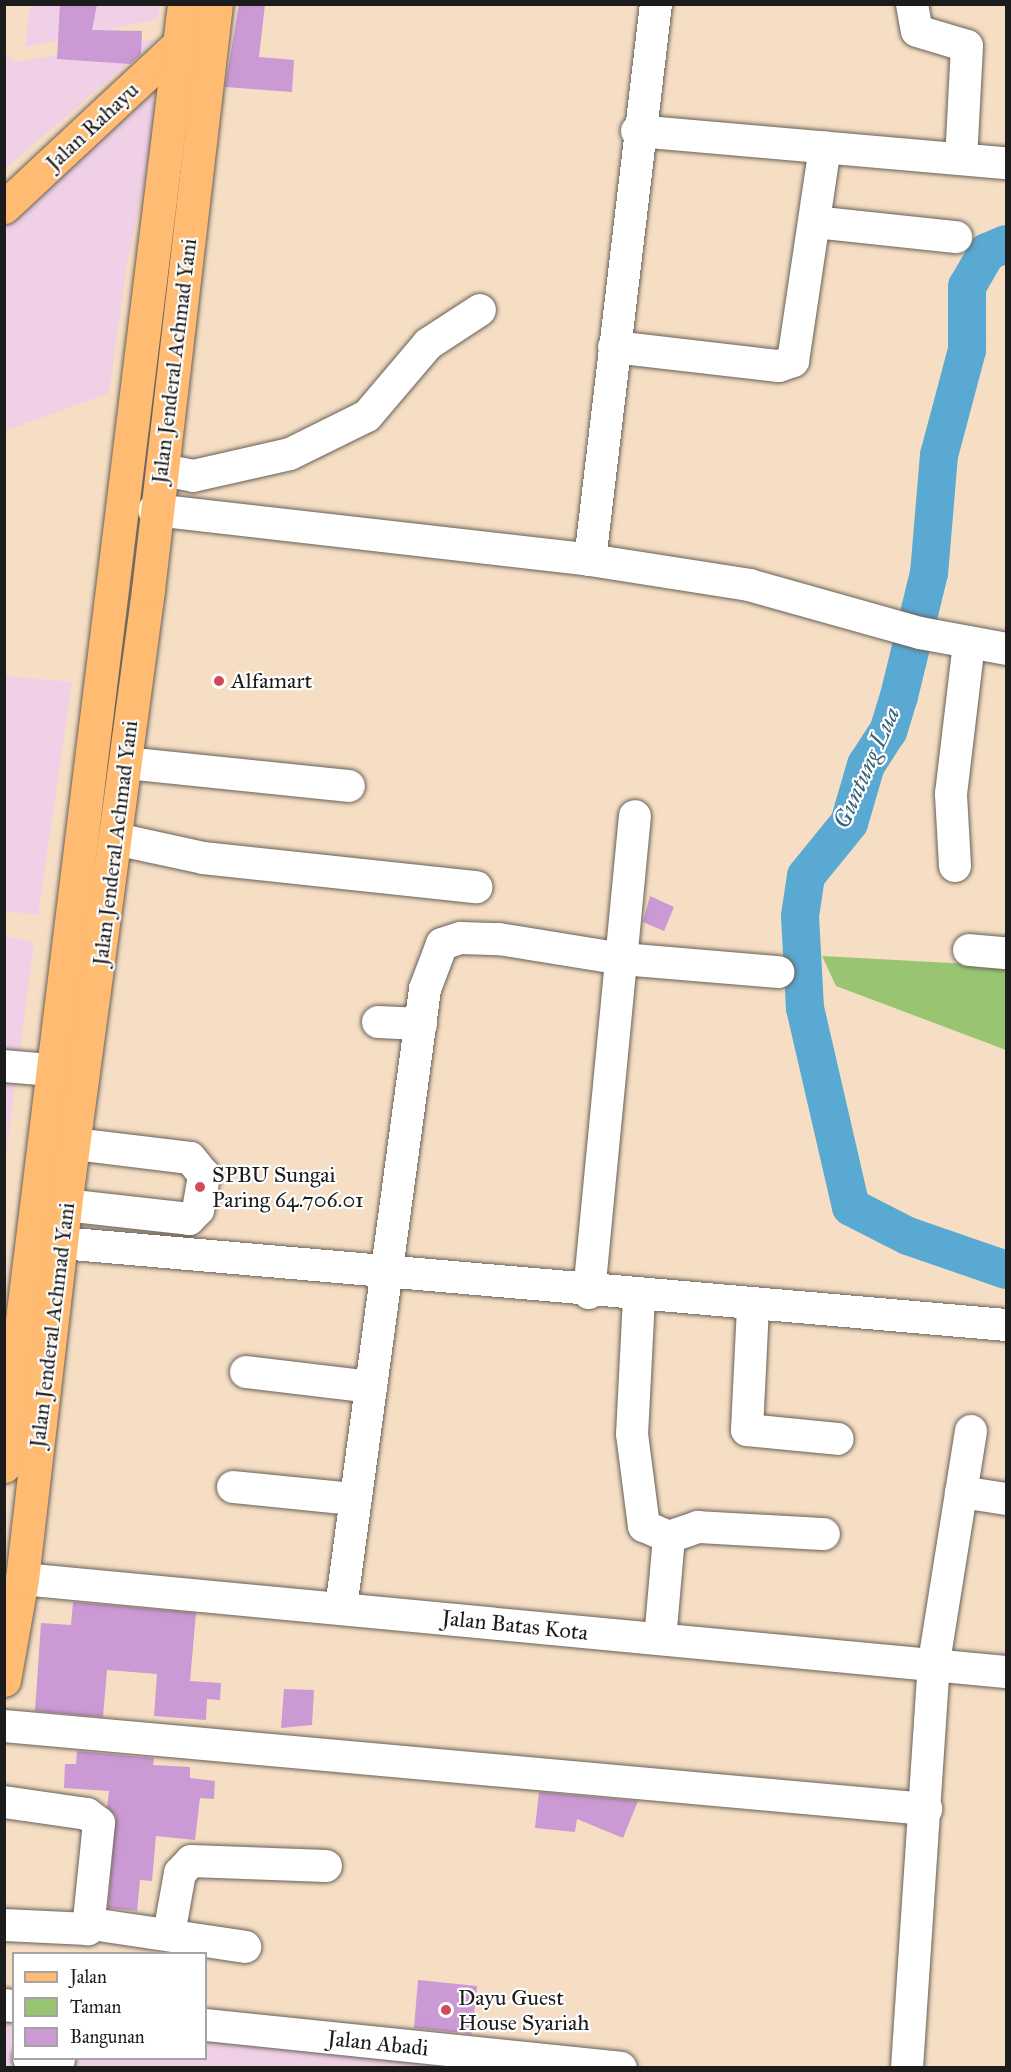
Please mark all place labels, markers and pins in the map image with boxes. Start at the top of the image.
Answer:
place label: Alfamart [231,668,312,694]
marker: Alfamart [212,674,226,688]
place label: SPBU Sungai Paring 64.706.01 [212,1161,364,1212]
marker: SPBU Sungai Paring 64.706.01 [193,1180,207,1194]
place label: Dayu Guest House Syariah [458,1984,589,2036]
marker: Dayu Guest House Syariah [439,2003,453,2017]

